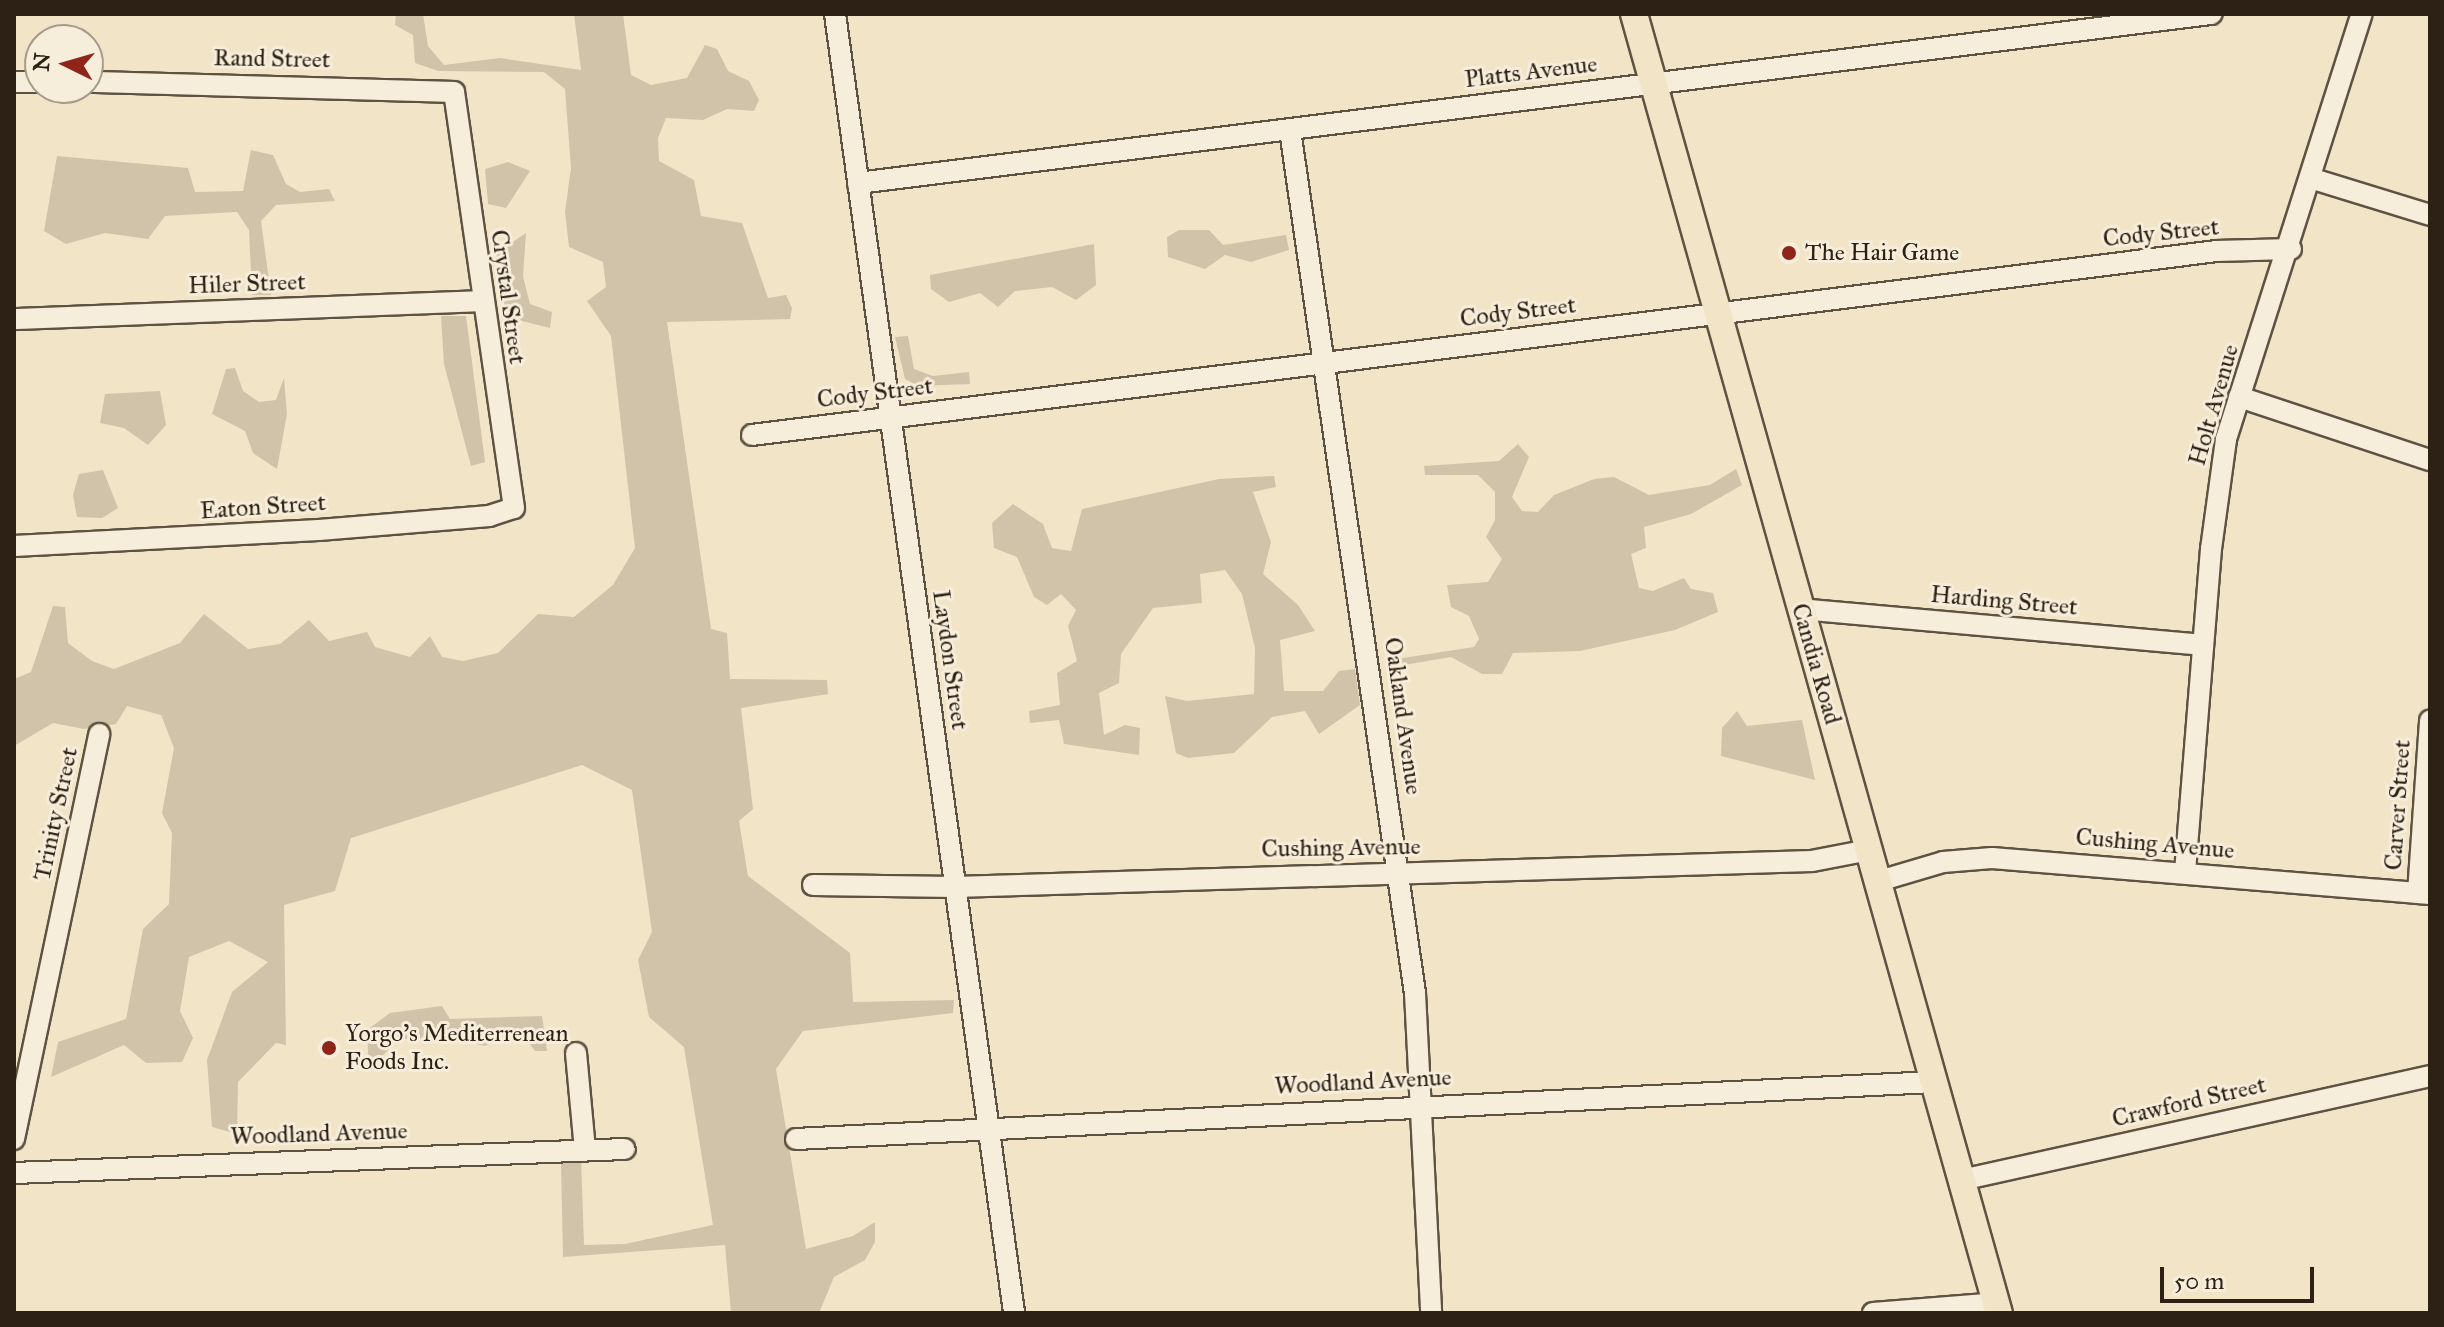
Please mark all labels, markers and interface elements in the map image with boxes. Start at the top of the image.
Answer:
north arrow [24,24,104,104]
street label: Rand Street [213,44,331,74]
street label: Platts Avenue [1463,50,1599,94]
text: N [27,52,56,73]
street label: Cody Street [2102,213,2220,253]
street label: Crystal Street [484,228,532,366]
place label: The Hair Game [1805,239,1959,267]
marker: The Hair Game [1780,244,1798,262]
street label: Hiler Street [188,268,306,300]
street label: Cody Street [1458,291,1578,333]
street label: Holt Avenue [2183,341,2245,469]
street label: Cody Street [815,372,935,414]
street label: Eaton Street [199,488,327,526]
street label: Harding Street [1929,580,2079,622]
street label: Laydon Street [926,588,974,732]
street label: Candia Road [1785,600,1847,728]
street label: Oakland Avenue [1378,636,1428,796]
street label: Carver Street [2379,739,2417,871]
street label: Trinity Street [28,745,84,883]
street label: Cushing Avenue [2074,823,2236,865]
street label: Cushing Avenue [1261,832,1421,864]
place label: Yorgo's Mediterrenean Foods Inc. [345,1020,568,1076]
marker: Yorgo's Mediterrenean Foods Inc. [320,1039,338,1057]
street label: Woodland Avenue [1274,1063,1452,1101]
street label: Crawford Street [2109,1070,2269,1134]
street label: Woodland Avenue [230,1117,408,1151]
scale bar [2164,1251,2318,1301]
text: 50 m [2174,1266,2224,1296]

